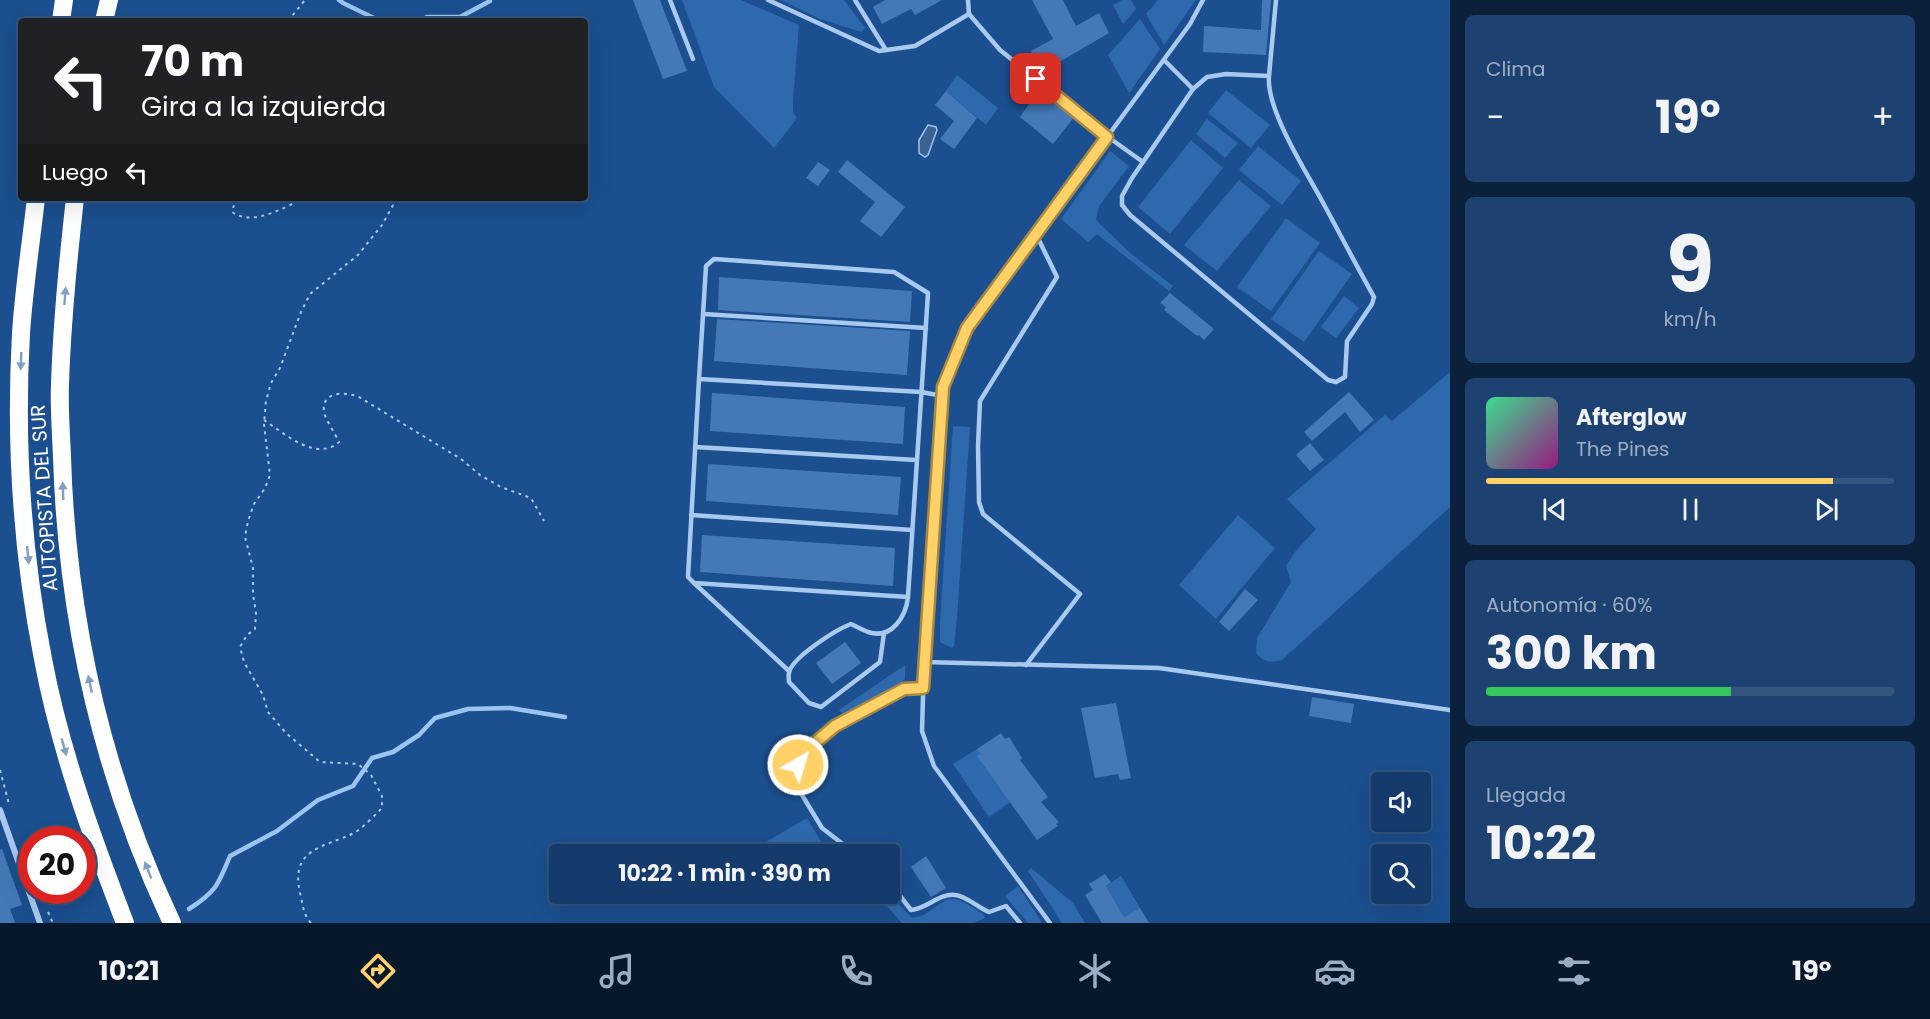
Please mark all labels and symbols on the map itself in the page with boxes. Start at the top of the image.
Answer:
pin [1010,53,1061,104]
one-way arrow [60,287,70,306]
one-way arrow [16,351,25,370]
street label: AUTOPISTA DEL SUR [24,404,64,592]
one-way arrow [58,482,68,501]
one-way arrow [23,546,33,565]
one-way arrow [84,675,94,693]
position arrow [766,733,830,797]
one-way arrow [60,738,69,756]
speed limit sign: 20 [18,826,96,904]
one-way arrow [143,860,153,878]

